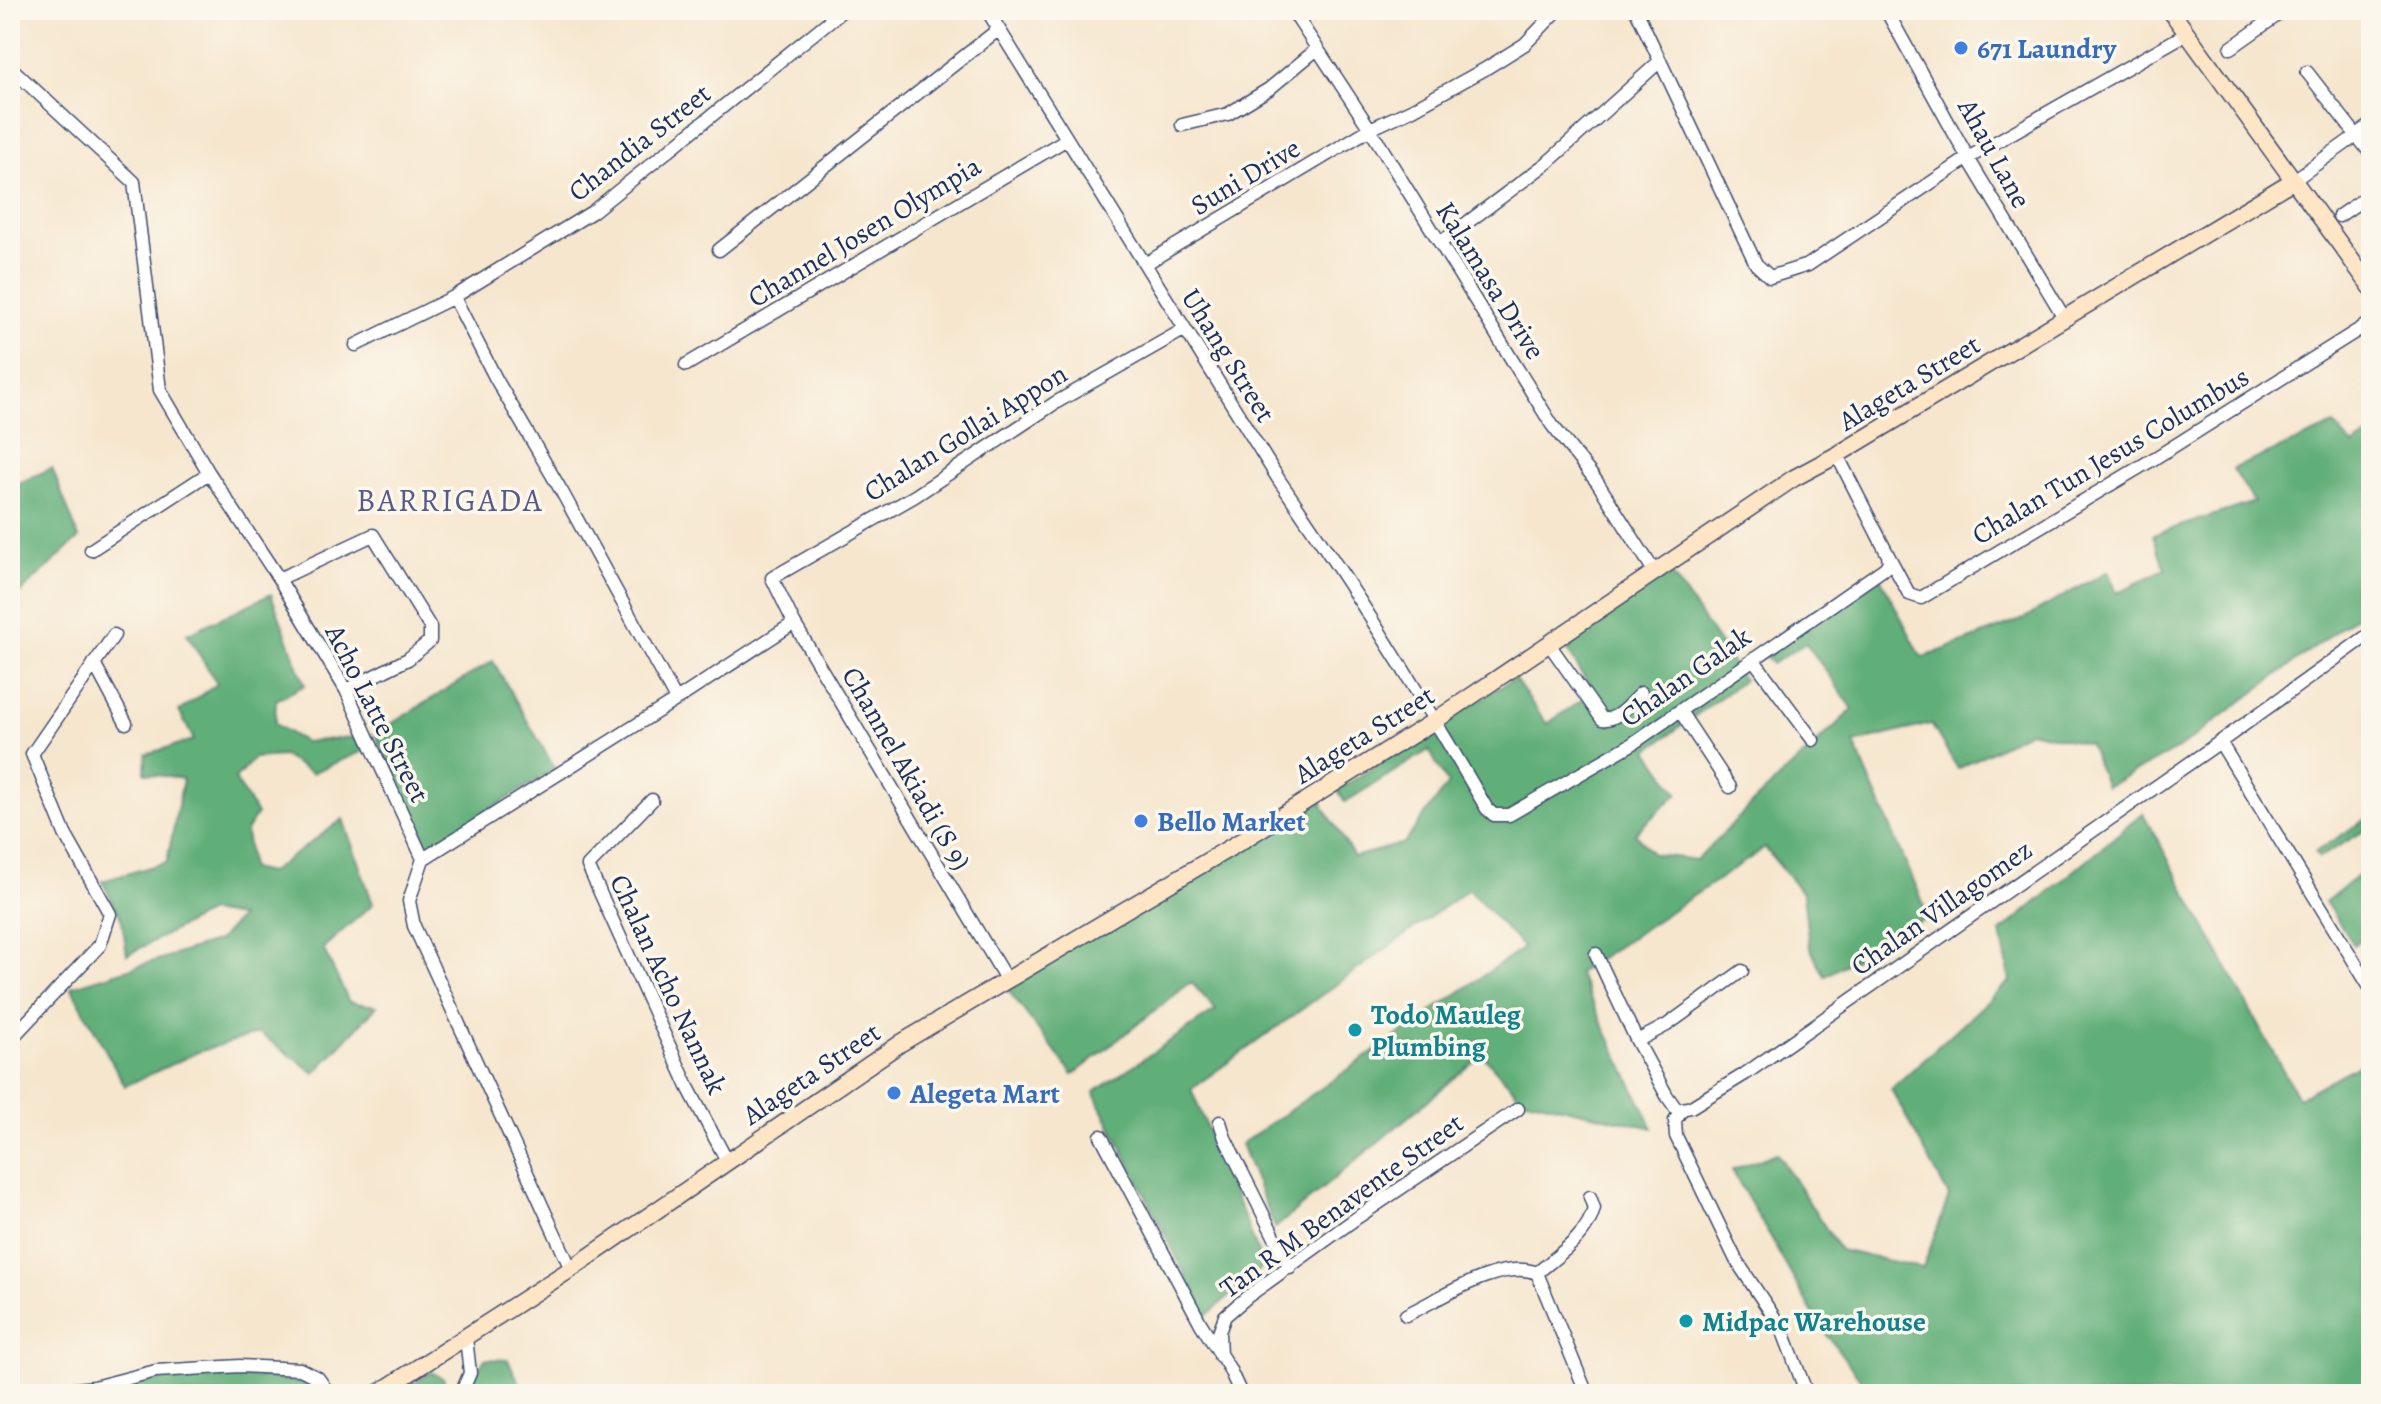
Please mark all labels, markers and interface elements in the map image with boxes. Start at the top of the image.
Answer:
place label: 671 Laundry [1977,30,2117,68]
marker: 671 Laundry [1952,39,1970,57]
street label: Chandia Street [560,75,719,210]
street label: Ahau Lane [1948,91,2040,215]
street label: Suni Drive [1184,129,1307,224]
street label: Channel Josen Olympia [741,147,988,317]
street label: Kalamasa Drive [1427,194,1554,367]
street label: Uhang Street [1172,282,1284,430]
street label: Alageta Street [1831,326,1987,441]
street label: Chalan Gollai Appon [857,355,1074,511]
street label: Chalan Tun Jesus Columbus [1965,358,2256,554]
district label: BARRIGADA [356,478,544,522]
street label: Acho Latte Street [315,617,438,809]
street label: Chalan Galak [1613,618,1759,736]
street label: Channel Akiadi (S 9) [832,660,980,877]
street label: Alageta Street [1286,677,1442,794]
place label: Bello Market [1157,803,1306,841]
marker: Bello Market [1132,812,1150,830]
street label: Chalan Villagomez [1843,831,2040,985]
street label: Chalan Acho Nannak [600,868,736,1101]
place label: Todo Mauleg Plumbing [1371,996,1521,1066]
street label: Alageta Street [734,1014,888,1135]
marker: Todo Mauleg Plumbing [1346,1021,1364,1039]
place label: Alegeta Mart [909,1075,1060,1113]
marker: Alegeta Mart [885,1084,903,1102]
street label: Tan R M Benavente Street [1212,1104,1471,1307]
place label: Midpac Warehouse [1702,1303,1926,1341]
marker: Midpac Warehouse [1677,1312,1695,1330]

